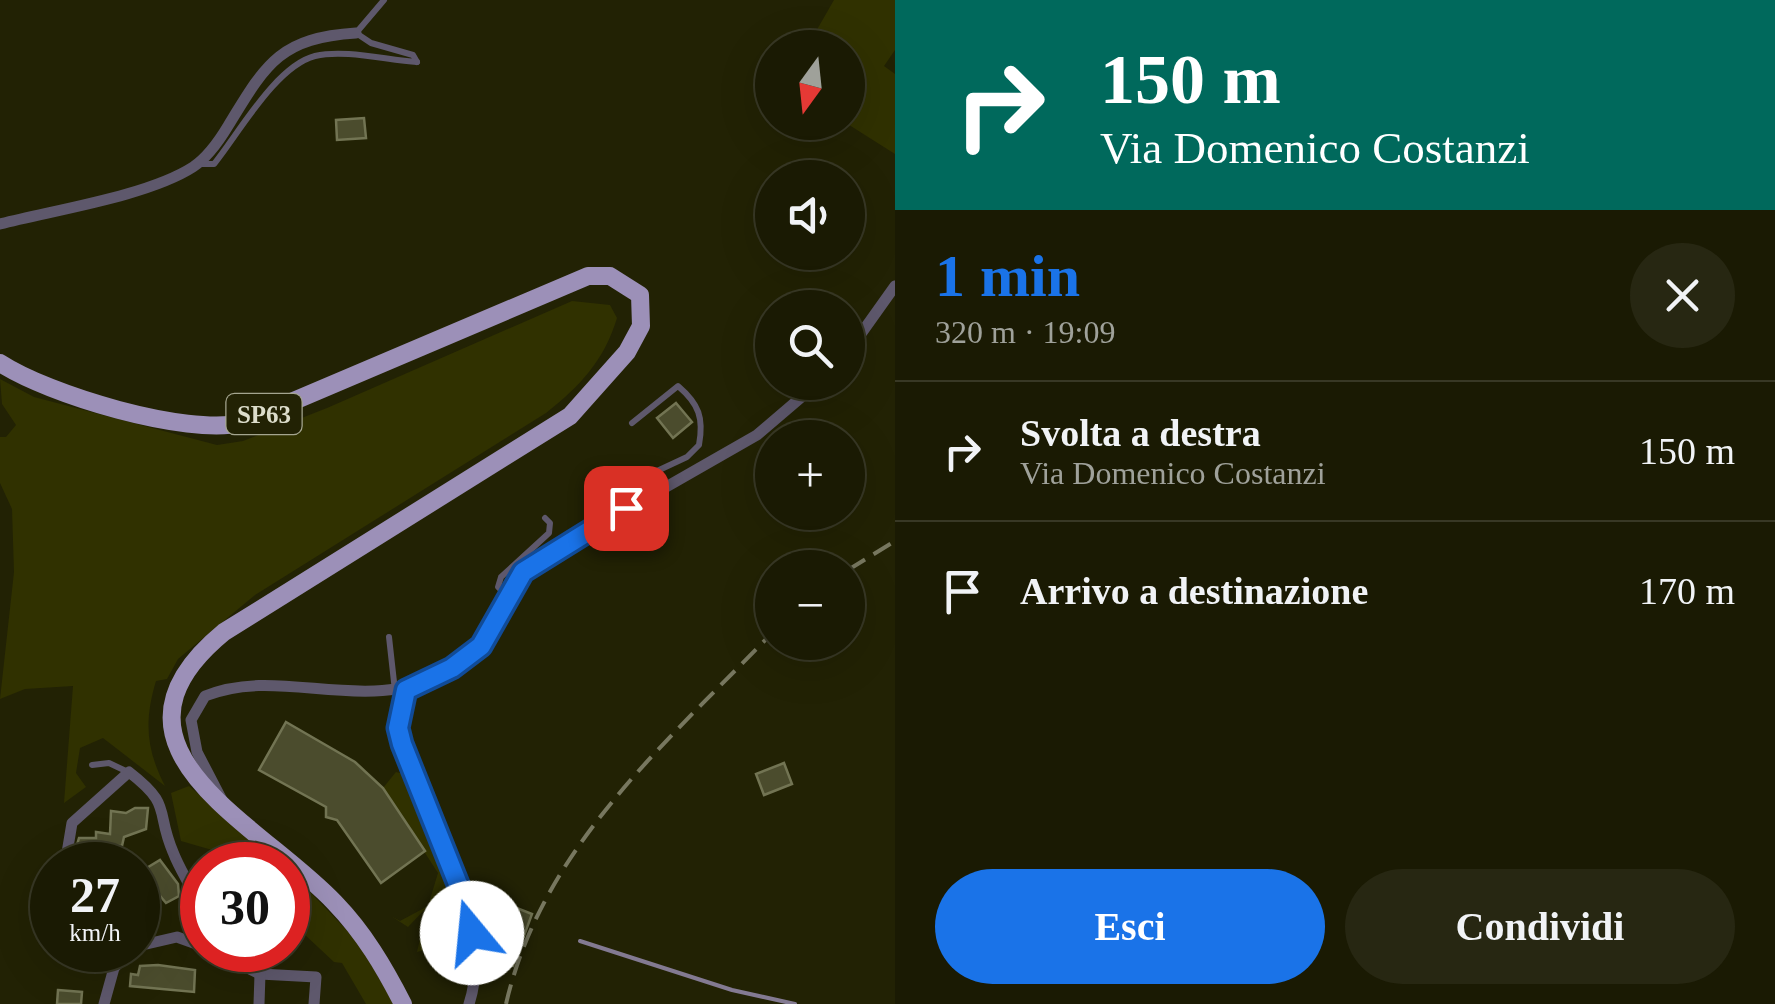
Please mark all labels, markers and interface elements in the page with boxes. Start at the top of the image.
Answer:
north arrow [755,30,865,140]
map controls [755,30,865,660]
icon: right [935,40,1065,170]
text: 150 m [1100,41,1281,118]
text: Via Domenico Costanzi [1100,123,1530,173]
button: sound [755,160,865,270]
text: 1 min [935,243,1080,309]
button: close [1630,243,1735,348]
button: search [755,290,865,400]
text: 320 m · 19:09 [935,314,1115,350]
road number: SP63 [226,394,302,434]
text: Svolta a destra [1020,412,1261,454]
button: + [755,420,865,530]
icon: right [935,424,990,479]
text: 150 m [1639,430,1735,472]
text: Via Domenico Costanzi [1020,455,1326,491]
pin [584,466,669,551]
icon: arrive [599,481,654,536]
button: − [755,550,865,660]
icon: arrive [935,564,990,619]
text: Arrivo a destinazione [1020,570,1368,612]
text: 170 m [1639,570,1735,612]
speed limit sign: 30 [180,842,310,972]
text: 27 [70,867,120,923]
button: Esci [935,869,1325,984]
button: Condividi [1345,869,1735,984]
position arrow [420,881,524,985]
text: km/h [69,919,121,946]

